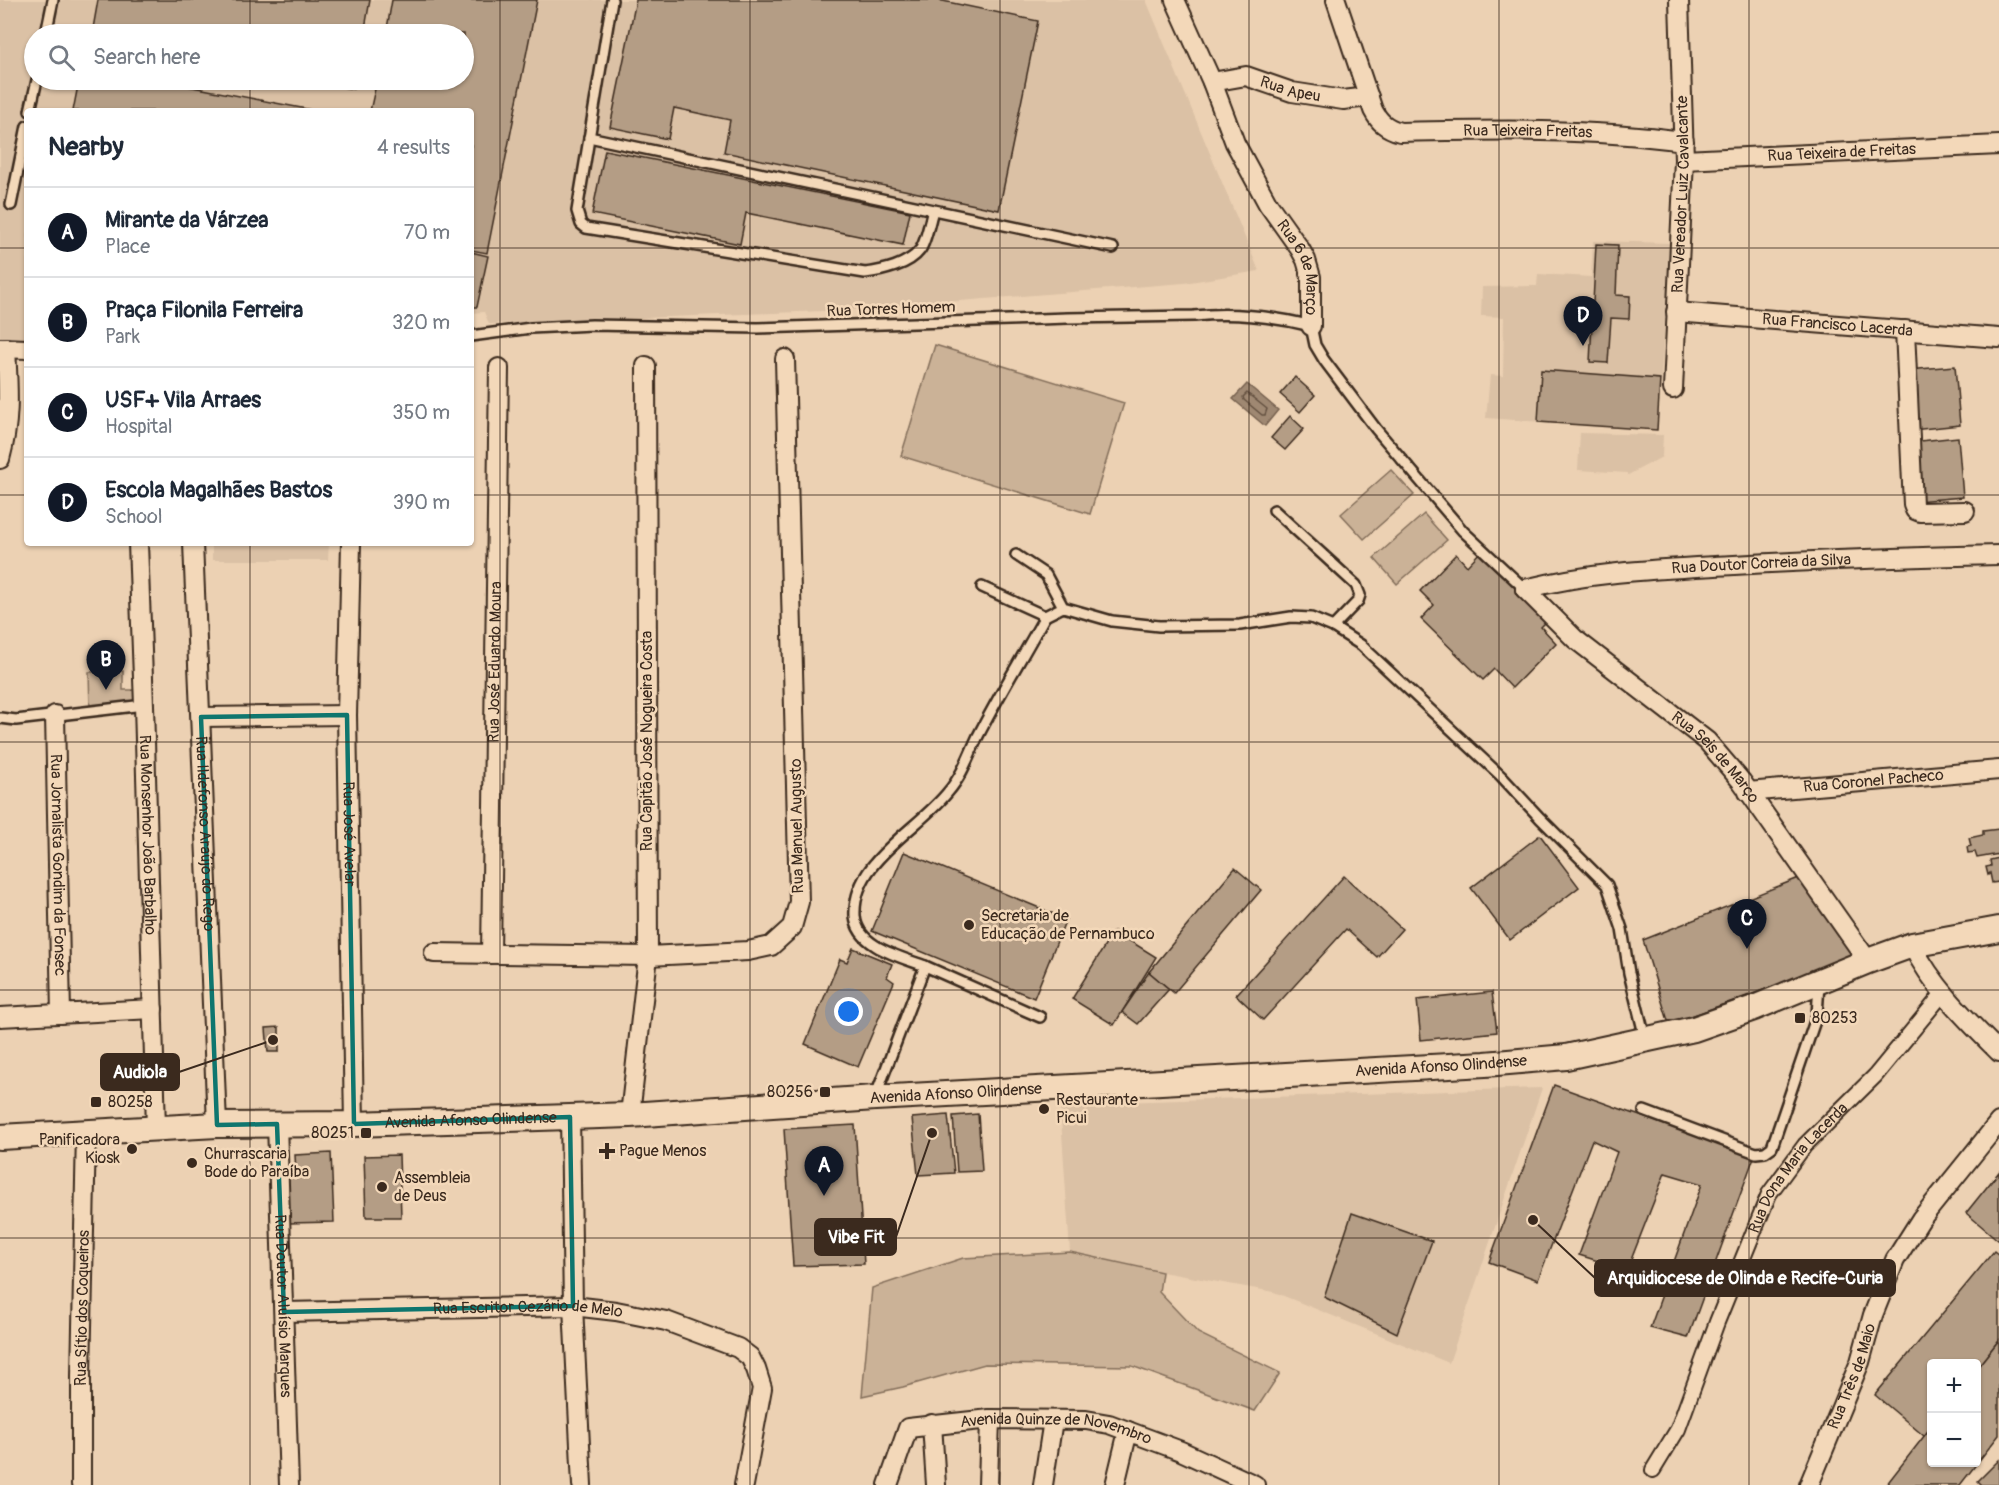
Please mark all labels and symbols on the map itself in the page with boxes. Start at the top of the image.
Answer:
street label: Rua Apeu [1257,72,1322,106]
street label: Rua Vereador Luiz Cavalcante [1668,95,1694,293]
street label: Rua Teixeira Freitas [1463,121,1593,143]
street label: Rua Teixeira de Freitas [1767,139,1917,166]
street label: Rua 6 de Março [1272,216,1321,315]
pin: D [1564,296,1602,346]
street label: Rua Torres Homem [826,297,956,321]
street label: Rua Francisco Lacerda [1761,309,1914,341]
street label: Rua Doutor Correia da Silva [1671,549,1851,578]
street label: Rua José Eduardo Moura [484,581,506,743]
street label: Rua Capitão José Nogueira Costa [637,631,657,851]
pin: B [86,640,126,690]
street label: Rua Seis de Março [1667,707,1764,807]
street label: Rua Monsenhor João Barbalho [135,735,161,936]
street label: Rua Ildefonso Araújo do Rego [191,736,219,932]
street label: Rua Jornalista Gondim da Fonsec [46,754,70,976]
street label: Rua Manuel Augusto [786,758,808,894]
street label: Rua Coronel Pacheco [1803,765,1945,797]
street label: Rua José Avelar [338,781,360,887]
pin: C [1728,900,1766,949]
place label: Secretaria de Educação de Pernambuco [981,906,1155,944]
marker: Secretaria de Educação de Pernambuco [962,918,976,932]
your location [834,997,863,1026]
place label: 80253 [1812,1008,1858,1028]
marker: 80253 [1793,1011,1807,1025]
street label: Avenida Afonso Olindense [1354,1050,1528,1081]
callout: Audiola [101,1054,179,1090]
text: Audiola [113,1061,168,1084]
street label: Avenida Afonso Olindense [869,1079,1043,1108]
place label: 80256 [767,1082,813,1102]
marker: 80256 [818,1085,832,1099]
place label: Restaurante Picui [1056,1090,1138,1128]
place label: 80258 [108,1092,153,1112]
marker: 80258 [89,1095,103,1109]
street label: Rua Dona Maria Lacerda [1744,1098,1852,1236]
marker: Restaurante Picui [1037,1102,1051,1116]
street label: Avenida Afonso Olindense [384,1107,557,1133]
place label: 80251 [311,1123,354,1143]
marker: 80251 [359,1126,373,1140]
place label: Panificadora Kiosk [39,1130,120,1168]
place label: Pague Menos [619,1141,706,1161]
marker: Panificadora Kiosk [125,1142,139,1156]
place label: Churrascaria Bode do Paraíba [204,1144,309,1182]
marker: Pague Menos [600,1144,614,1158]
pin: A [804,1146,844,1196]
marker: Churrascaria Bode do Paraíba [185,1156,199,1170]
place label: Assembleia de Deus [394,1168,470,1206]
marker: Assembleia de Deus [375,1180,389,1194]
street label: Rua Doutor Aluísio Marques [270,1214,296,1398]
callout: Vibe Fit [815,1219,896,1255]
text: Vibe Fit [828,1226,885,1249]
street label: Rua Sítio dos Coqueiros [71,1230,94,1386]
callout: Arquidiocese de Olinda e Recife-Curia [1595,1260,1895,1296]
text: Arquidiocese de Olinda e Recife-Curia [1607,1267,1884,1290]
street label: Rua Escritor Cezário de Melo [433,1296,625,1322]
street label: Rua Três de Maio [1823,1321,1880,1432]
street label: Avenida Quinze de Novembro [959,1409,1155,1449]

